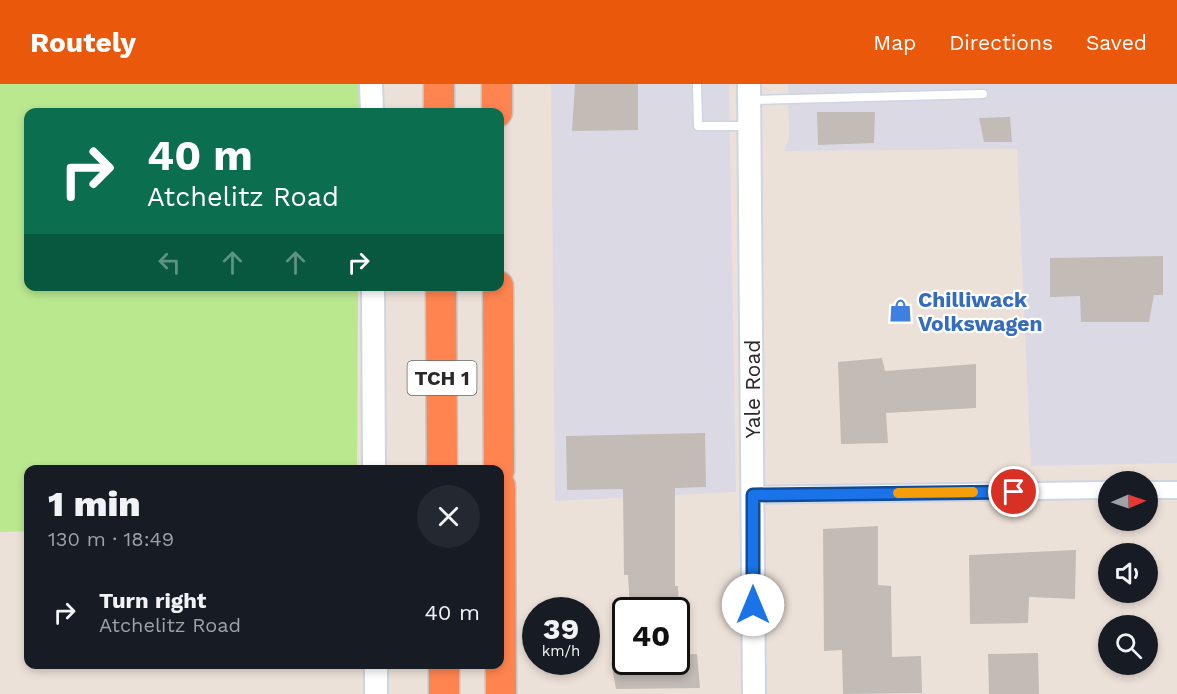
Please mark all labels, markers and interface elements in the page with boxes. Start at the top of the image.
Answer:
text: Routely [30,26,136,59]
text: Map [873,30,916,55]
text: Directions [949,30,1053,55]
text: Saved [1086,30,1147,55]
text: 40 m [147,131,253,180]
icon: right [48,132,126,210]
text: Atchelitz Road [147,181,339,213]
icon: left [153,246,186,279]
icon: ahead [216,246,249,279]
icon: ahead [279,246,312,279]
icon: right [342,246,375,279]
place label: Chilliwack Volkswagen [918,287,1042,336]
shop icon: Chilliwack Volkswagen [887,298,913,324]
street label: Yale Road [740,339,765,439]
road number: TCH 1 [408,361,476,395]
pin [988,466,1039,517]
north arrow [1098,471,1158,531]
map controls [1098,471,1158,675]
icon: arrive [997,475,1030,508]
text: 1 min [48,483,141,525]
button: close [417,485,480,548]
text: 130 m · 18:49 [48,527,174,551]
button: sound [1098,543,1158,603]
position arrow [721,573,785,637]
text: Turn right [99,588,206,613]
icon: right [48,596,81,629]
speed limit sign: 40 [612,597,690,675]
text: 40 m [424,600,480,625]
text: 39 [543,611,579,646]
text: Atchelitz Road [99,613,241,637]
button: search [1098,615,1158,675]
text: km/h [542,642,580,660]

